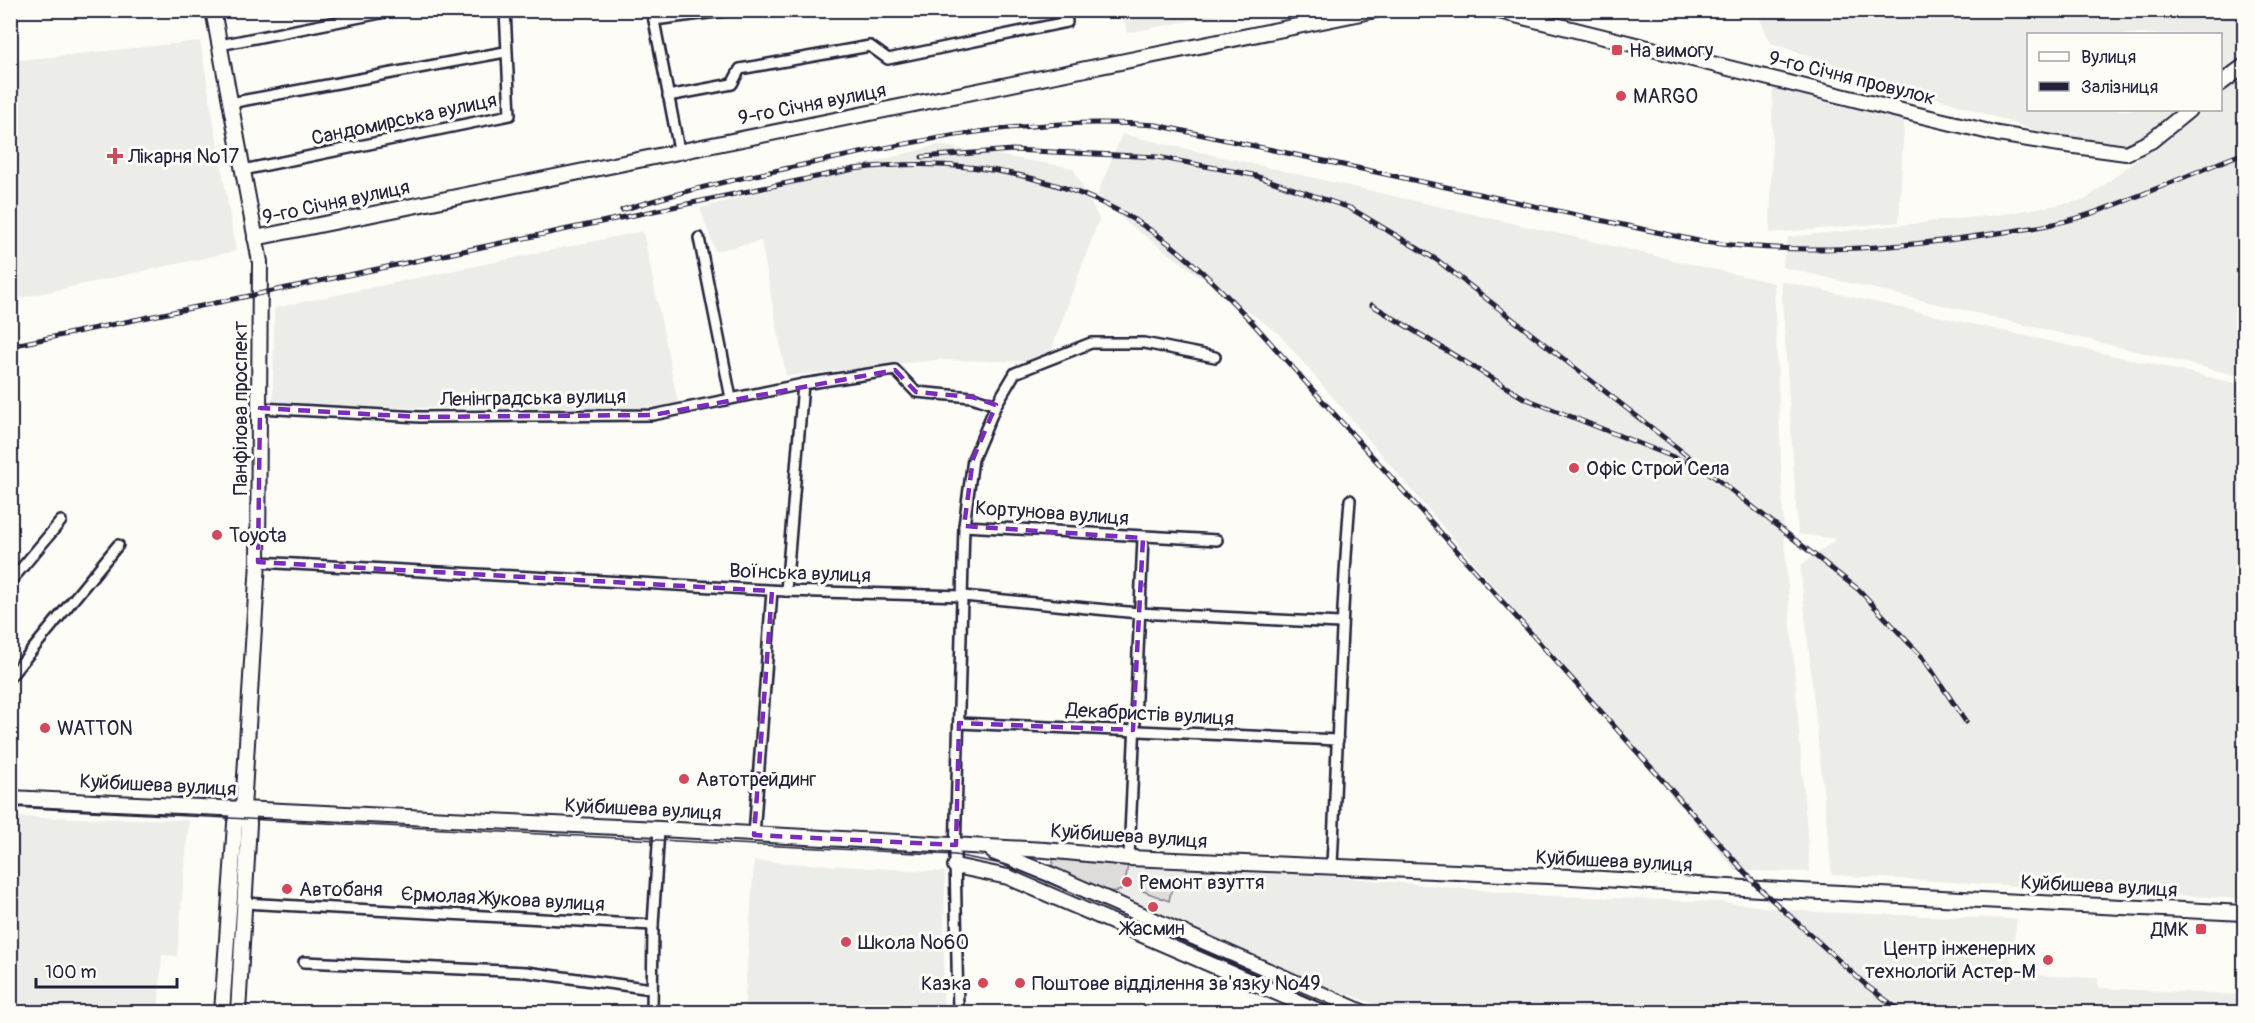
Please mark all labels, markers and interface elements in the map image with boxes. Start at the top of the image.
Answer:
legend [2027,33,2222,111]
place label: На вимогу [1629,38,1714,63]
marker: На вимогу [1610,43,1624,57]
street label: 9-го Січня провулок [1766,45,1938,111]
text: Вулиця [2081,46,2136,69]
text: Залізниця [2081,76,2158,99]
street label: 9-го Січня вулиця [736,77,888,131]
place label: MARGO [1633,84,1698,109]
street label: Сандомирська вулиця [309,87,499,151]
marker: MARGO [1614,89,1628,103]
place label: Лікарня №17 [127,144,239,169]
marker: Лікарня №17 [106,147,124,165]
street label: 9-го Січня вулиця [260,174,412,230]
street label: Панфілова проспект [228,321,253,495]
street label: Ленінградська вулиця [439,384,626,412]
place label: Офіс Строй Села [1586,456,1729,481]
marker: Офіс Строй Села [1567,461,1581,475]
street label: Кортунова вулиця [974,495,1130,531]
place label: Toyota [229,523,287,548]
marker: Toyota [210,528,224,542]
street label: Воїнська вулиця [729,558,871,588]
street label: Декабристів вулиця [1064,697,1235,731]
place label: WATTON [57,716,133,741]
marker: WATTON [38,721,52,735]
place label: Автотрейдинг [696,767,816,792]
street label: Куйбишева вулиця [79,768,237,802]
marker: Автотрейдинг [677,772,691,786]
street label: Куйбишева вулиця [564,792,722,826]
street label: Куйбишева вулиця [1050,818,1208,854]
street label: Куйбишева вулиця [1535,844,1693,878]
street label: Куйбишева вулиця [2020,869,2178,903]
place label: Ремонт взуття [1139,870,1265,895]
marker: Ремонт взуття [1120,875,1134,889]
place label: Автобаня [299,877,383,902]
street label: Єрмолая Жукова вулиця [401,881,605,917]
marker: Автобаня [280,882,294,896]
marker: Жасмин [1146,900,1160,914]
place label: Жасмин [1118,916,1185,941]
place label: ДМК [2150,917,2189,942]
marker: ДМК [2194,922,2208,936]
place label: Школа №60 [858,930,969,955]
marker: Школа №60 [839,935,853,949]
place label: Центр інженерних технологій Астер-М [1865,936,2036,984]
scale bar [36,951,177,989]
marker: Центр інженерних технологій Астер-М [2041,953,2055,967]
text: 100 m [45,961,97,984]
place label: Казка [921,971,971,996]
place label: Поштове відділення зв'язку №49 [1032,971,1321,996]
marker: Казка [976,976,990,990]
marker: Поштове відділення зв'язку №49 [1013,976,1027,990]

